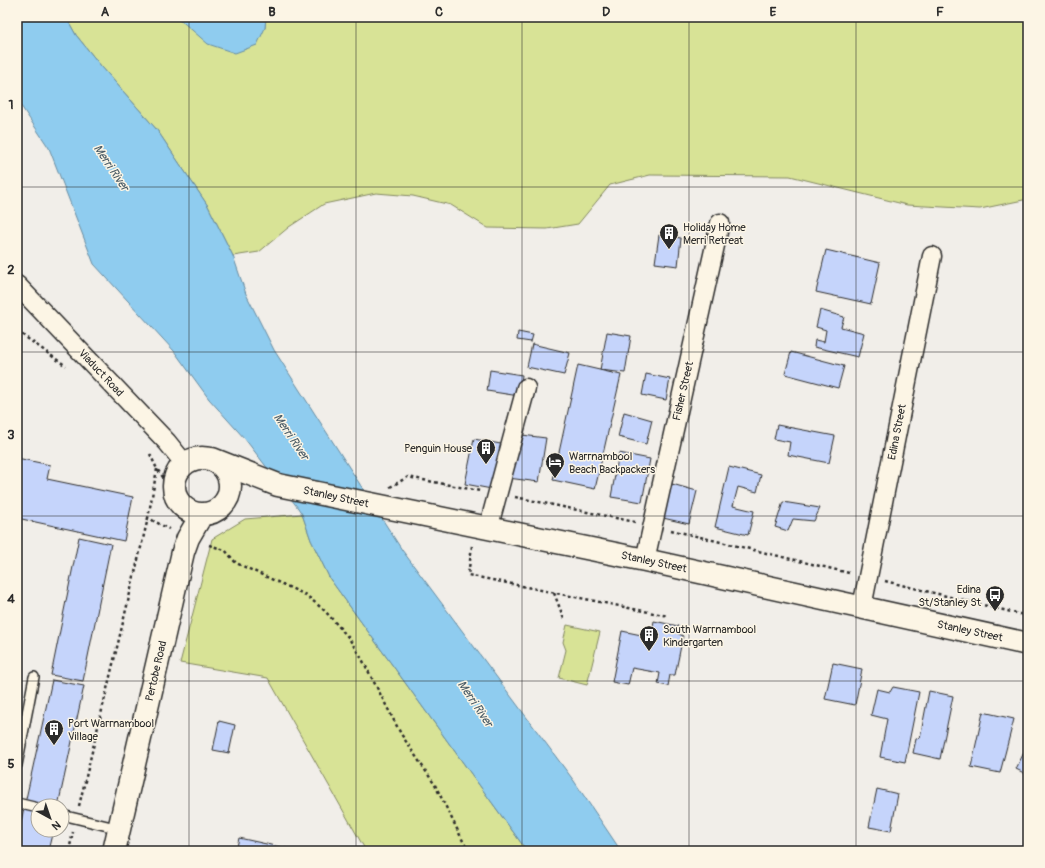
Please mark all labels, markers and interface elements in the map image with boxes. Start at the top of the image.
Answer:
text: A [101,4,110,20]
text: B [268,4,276,20]
text: C [435,4,443,20]
text: D [602,4,610,20]
text: E [770,4,777,20]
text: F [936,4,944,20]
text: 1 [8,97,14,113]
water label: Merri River [90,142,133,196]
place label: Holiday Home Merri Retreat [683,221,746,247]
building icon: Holiday Home Merri Retreat [658,222,680,250]
text: 2 [7,262,15,278]
street label: Viaduct Road [76,347,126,399]
street label: Fisher Street [670,360,696,422]
street label: Edina Street [885,402,909,461]
water label: Merri River [270,411,313,465]
text: 3 [7,427,15,443]
building icon: Penguin House [475,437,497,465]
place label: Penguin House [404,442,473,455]
place label: Warrnambool Beach Backpackers [569,450,655,476]
hotel icon: Warrnambool Beach Backpackers [544,451,566,479]
street label: Stanley Street [302,484,371,510]
street label: Stanley Street [620,549,689,575]
place label: Edina St/Stanley St [918,583,982,609]
bus stop icon: Edina St/Stanley St [984,584,1006,612]
text: 4 [7,591,15,607]
street label: Stanley Street [936,618,1005,644]
place label: South Warrnambool Kindergarten [663,623,756,649]
building icon: South Warrnambool Kindergarten [638,624,660,652]
street label: Pertobe Road [143,639,169,703]
water label: Merri River [454,678,497,732]
place label: Port Warrnambool Village [68,717,154,743]
building icon: Port Warrnambool Village [43,718,65,746]
text: 5 [7,756,15,772]
north arrow [30,798,70,838]
text: N [49,818,63,833]

